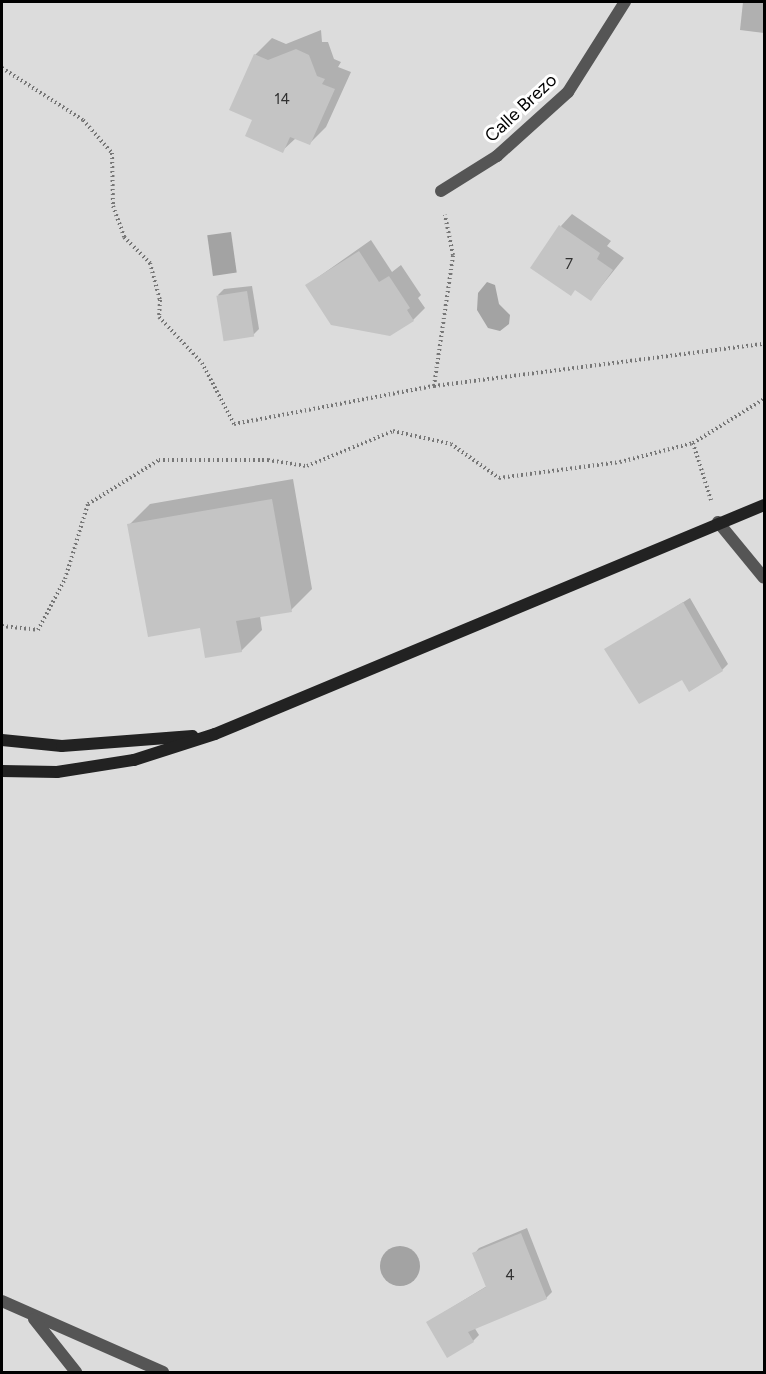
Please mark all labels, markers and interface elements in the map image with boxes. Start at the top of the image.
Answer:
street label: Calle Brezo [481,69,561,147]
house number: 14 [274,91,290,109]
house number: 7 [565,256,573,274]
house number: 4 [505,1267,515,1285]

